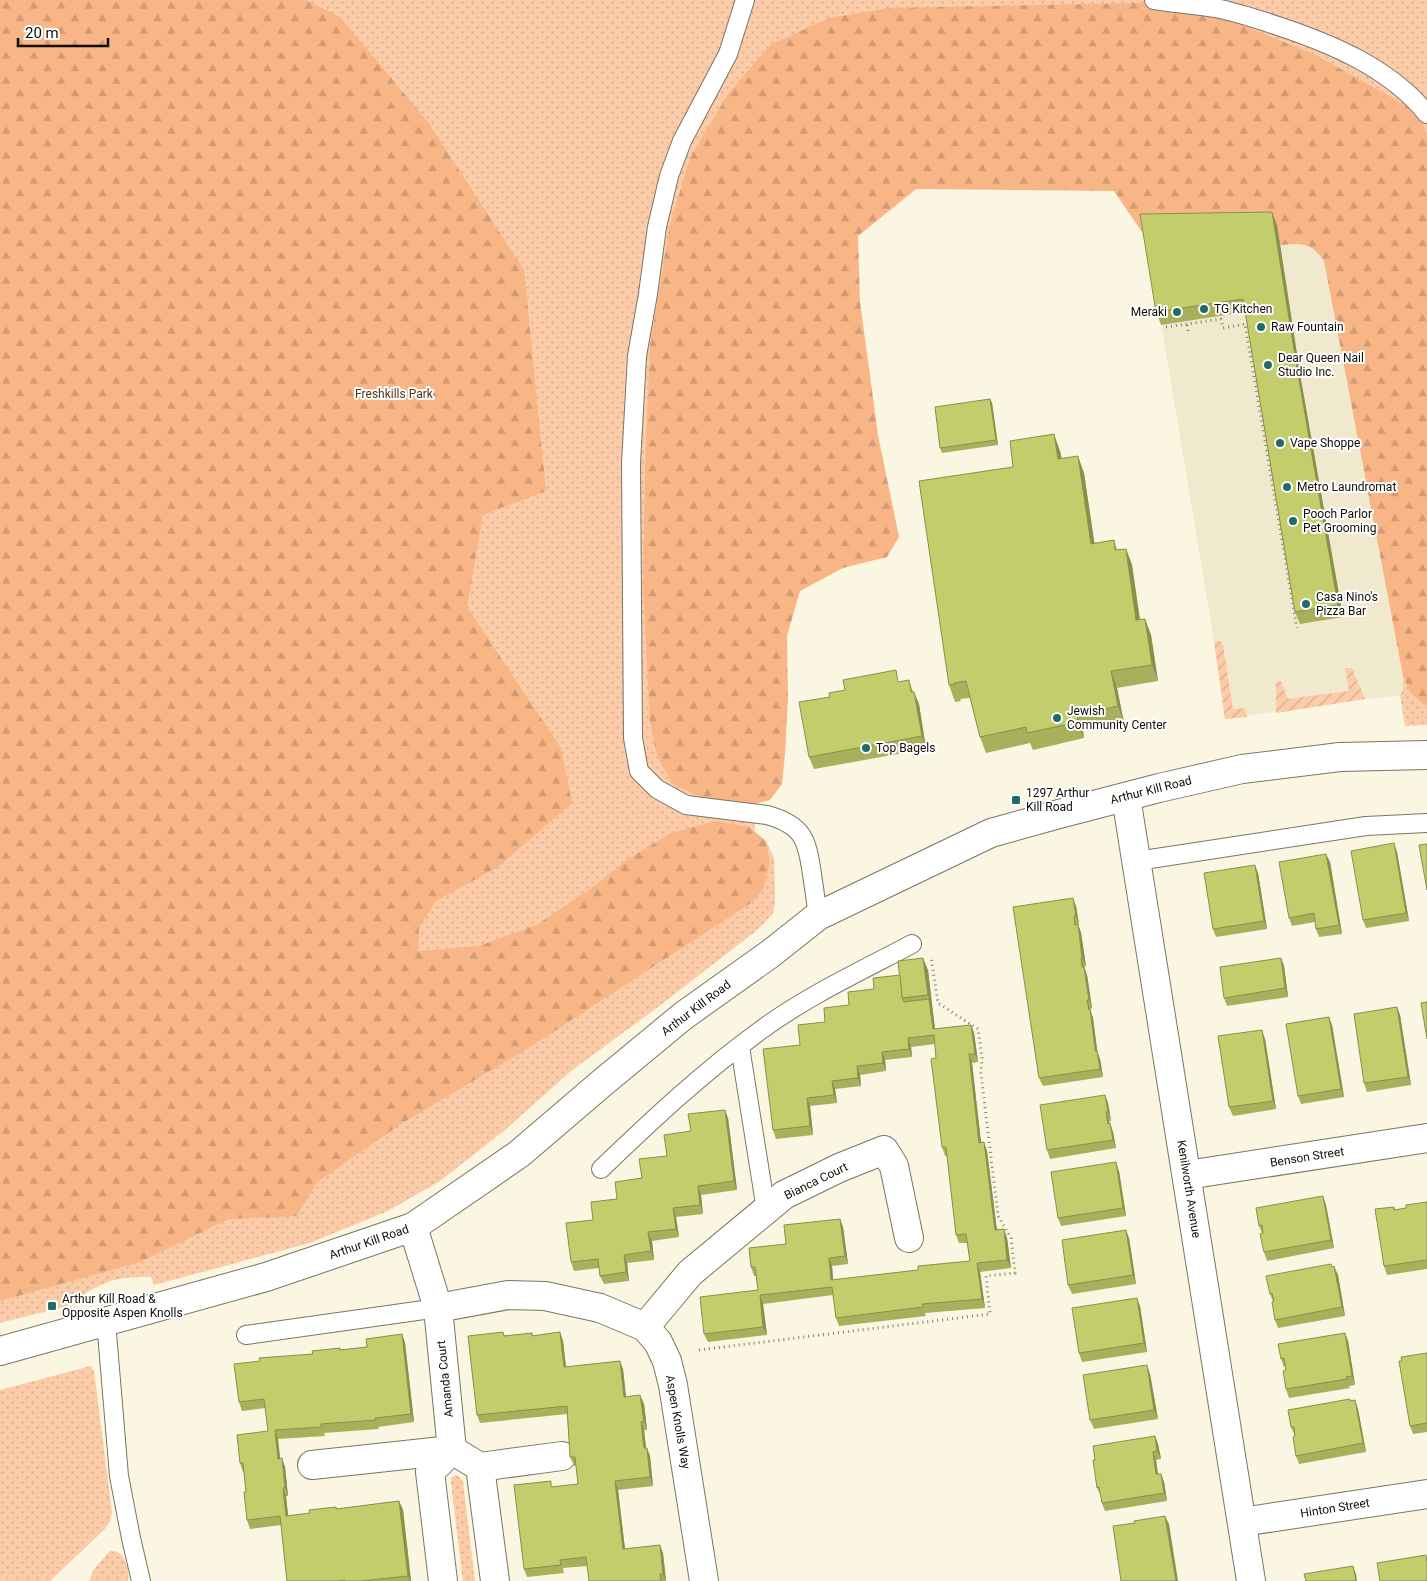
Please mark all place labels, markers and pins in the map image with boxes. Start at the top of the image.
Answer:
place label: TG Kitchen [1214,302,1272,316]
marker: TG Kitchen [1198,303,1210,315]
place label: Meraki [1131,305,1167,319]
marker: Meraki [1171,306,1183,318]
place label: Raw Fountain [1271,320,1344,334]
marker: Raw Fountain [1255,321,1267,333]
place label: Dear Queen Nail Studio Inc. [1278,351,1364,379]
marker: Dear Queen Nail Studio Inc. [1262,359,1274,371]
place label: Vape Shoppe [1290,436,1360,450]
marker: Vape Shoppe [1274,437,1286,449]
place label: Metro Laundromat [1297,480,1396,494]
marker: Metro Laundromat [1281,481,1293,493]
place label: Pooch Parlor Pet Grooming [1303,507,1376,535]
marker: Pooch Parlor Pet Grooming [1287,515,1299,527]
place label: Casa Nino's Pizza Bar [1316,590,1378,618]
marker: Casa Nino's Pizza Bar [1300,598,1312,610]
place label: Jewish Community Center [1067,704,1167,732]
marker: Jewish Community Center [1051,712,1063,724]
place label: Top Bagels [876,741,935,755]
marker: Top Bagels [860,742,872,754]
place label: 1297 Arthur Kill Road [1026,786,1089,814]
marker: 1297 Arthur Kill Road [1010,794,1022,806]
place label: Arthur Kill Road & Opposite Aspen Knolls [62,1292,183,1320]
marker: Arthur Kill Road & Opposite Aspen Knolls [46,1300,58,1312]

